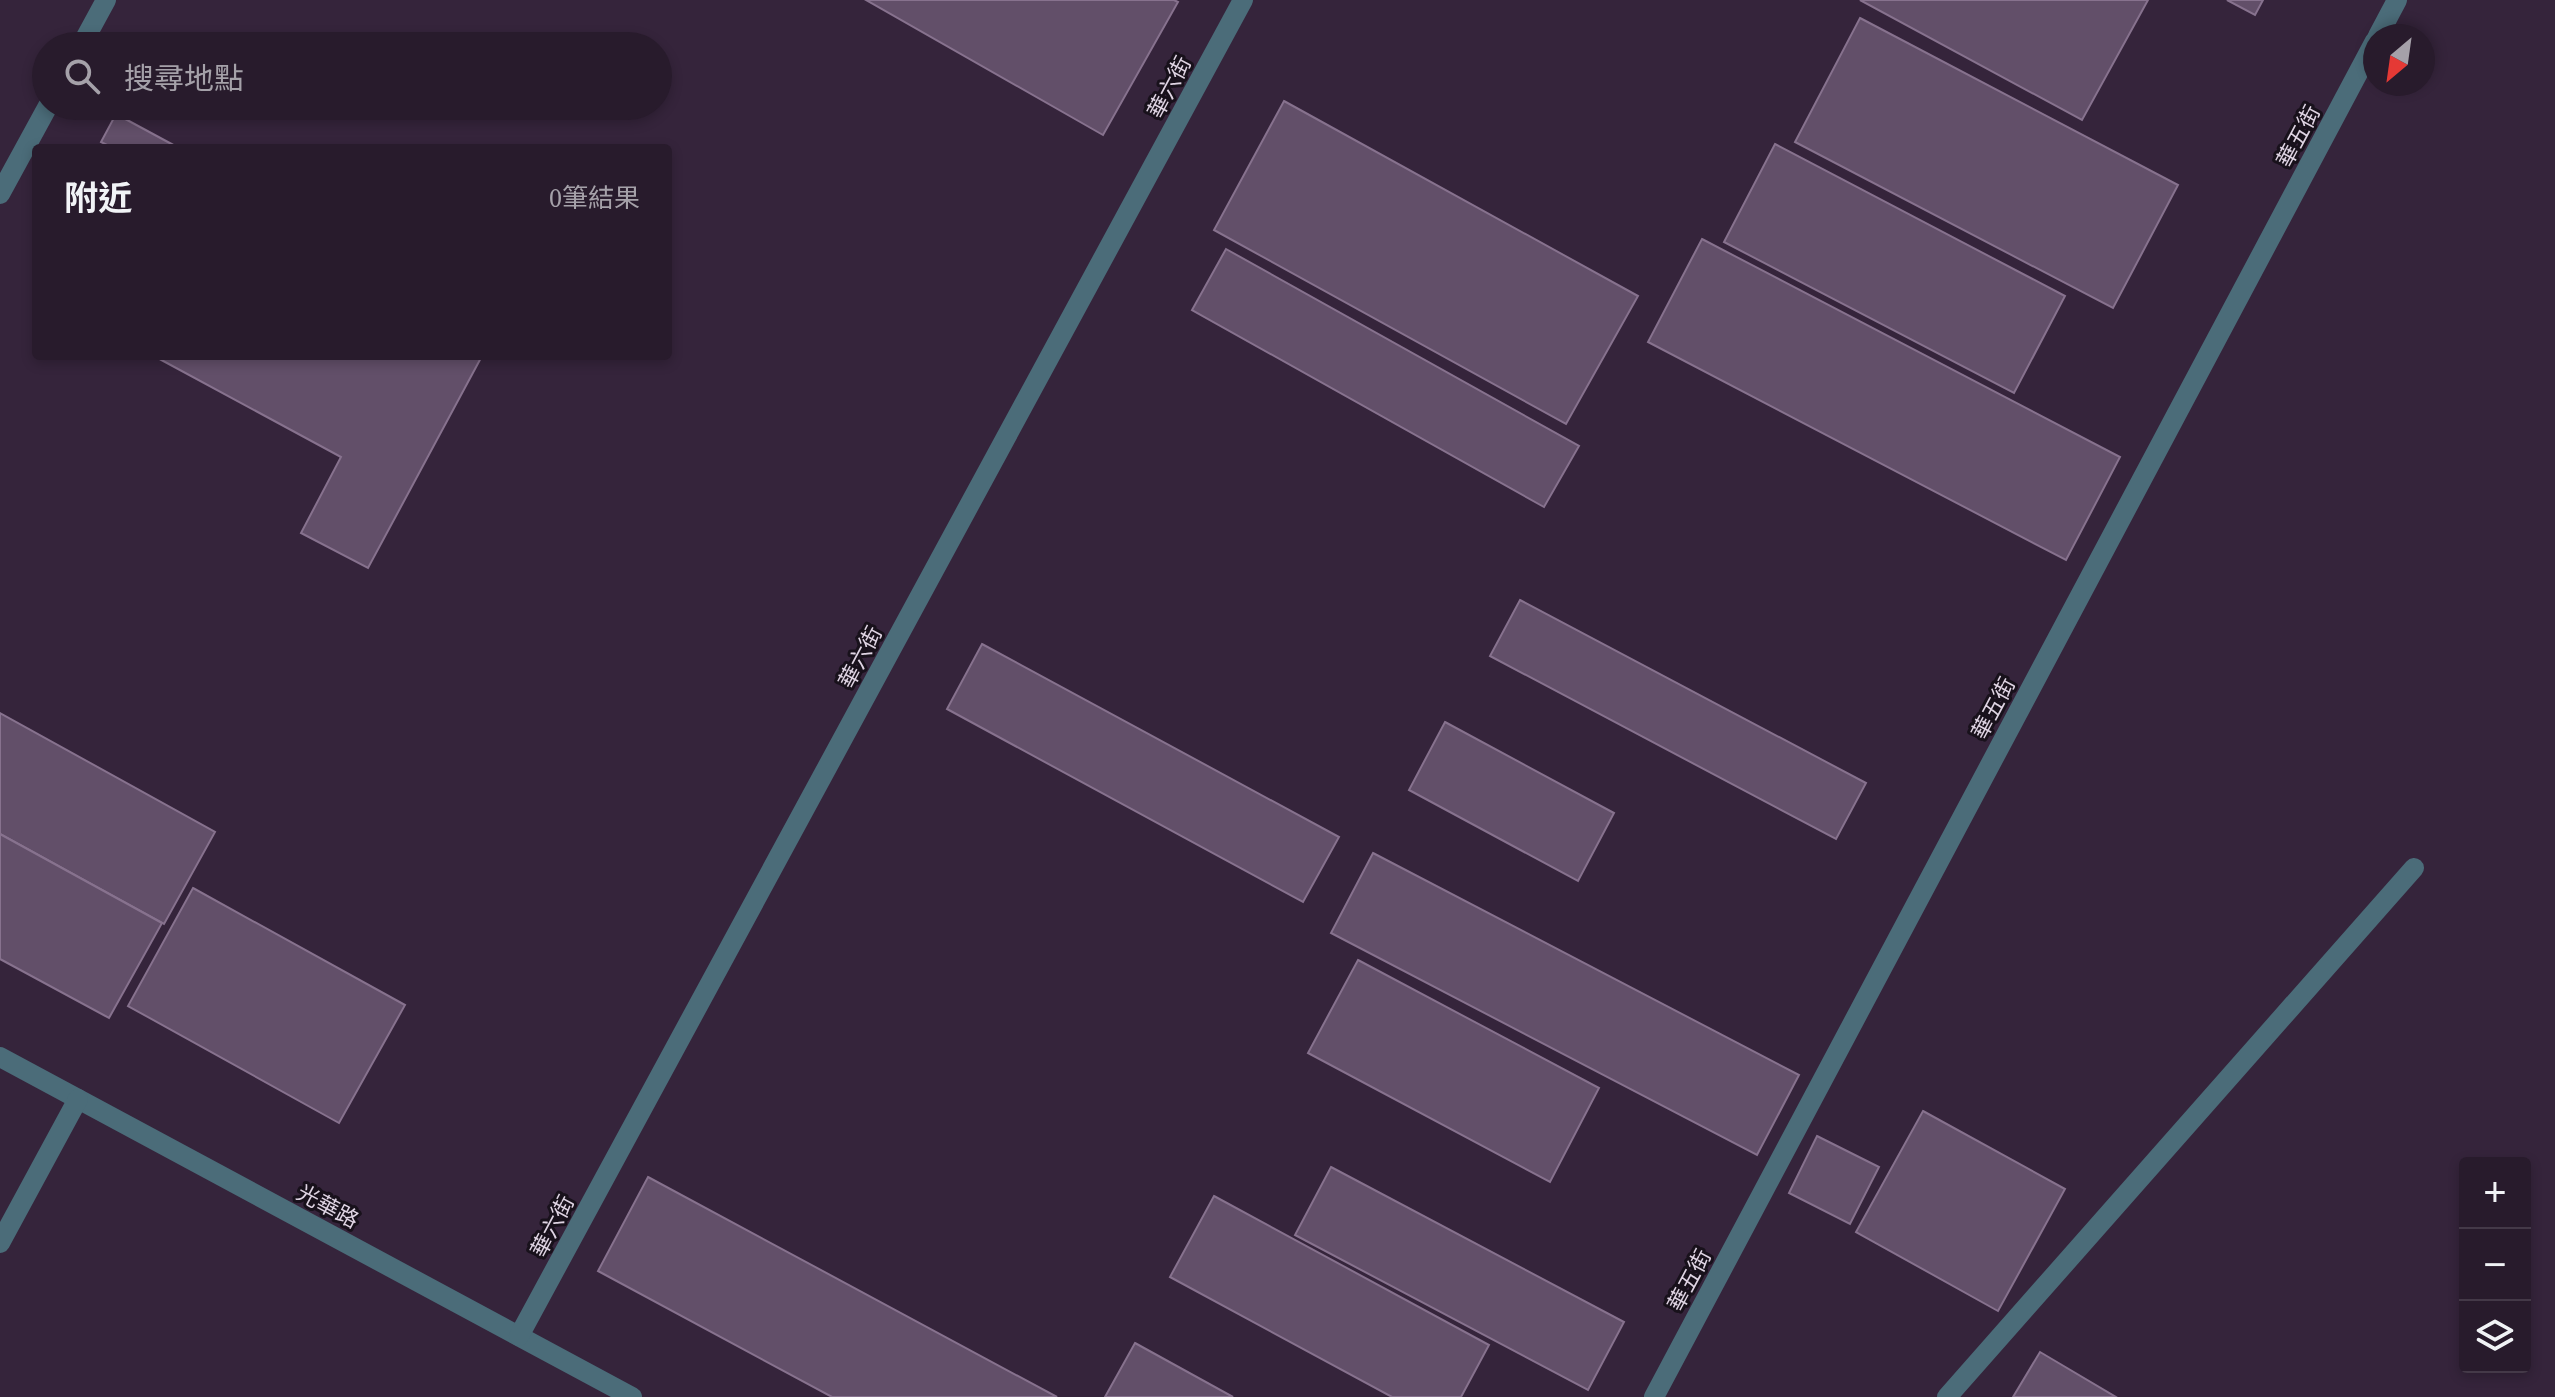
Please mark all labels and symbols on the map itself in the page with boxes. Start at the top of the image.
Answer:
north arrow [2363,24,2435,96]
street label: 華六街 [1140,51,1198,123]
street label: 華五街 [2269,100,2327,172]
street label: 華六街 [831,621,889,693]
street label: 華五街 [1964,672,2022,744]
street label: 光華路 [292,1177,364,1235]
street label: 華六街 [523,1190,581,1262]
street label: 華五街 [1660,1244,1718,1316]

